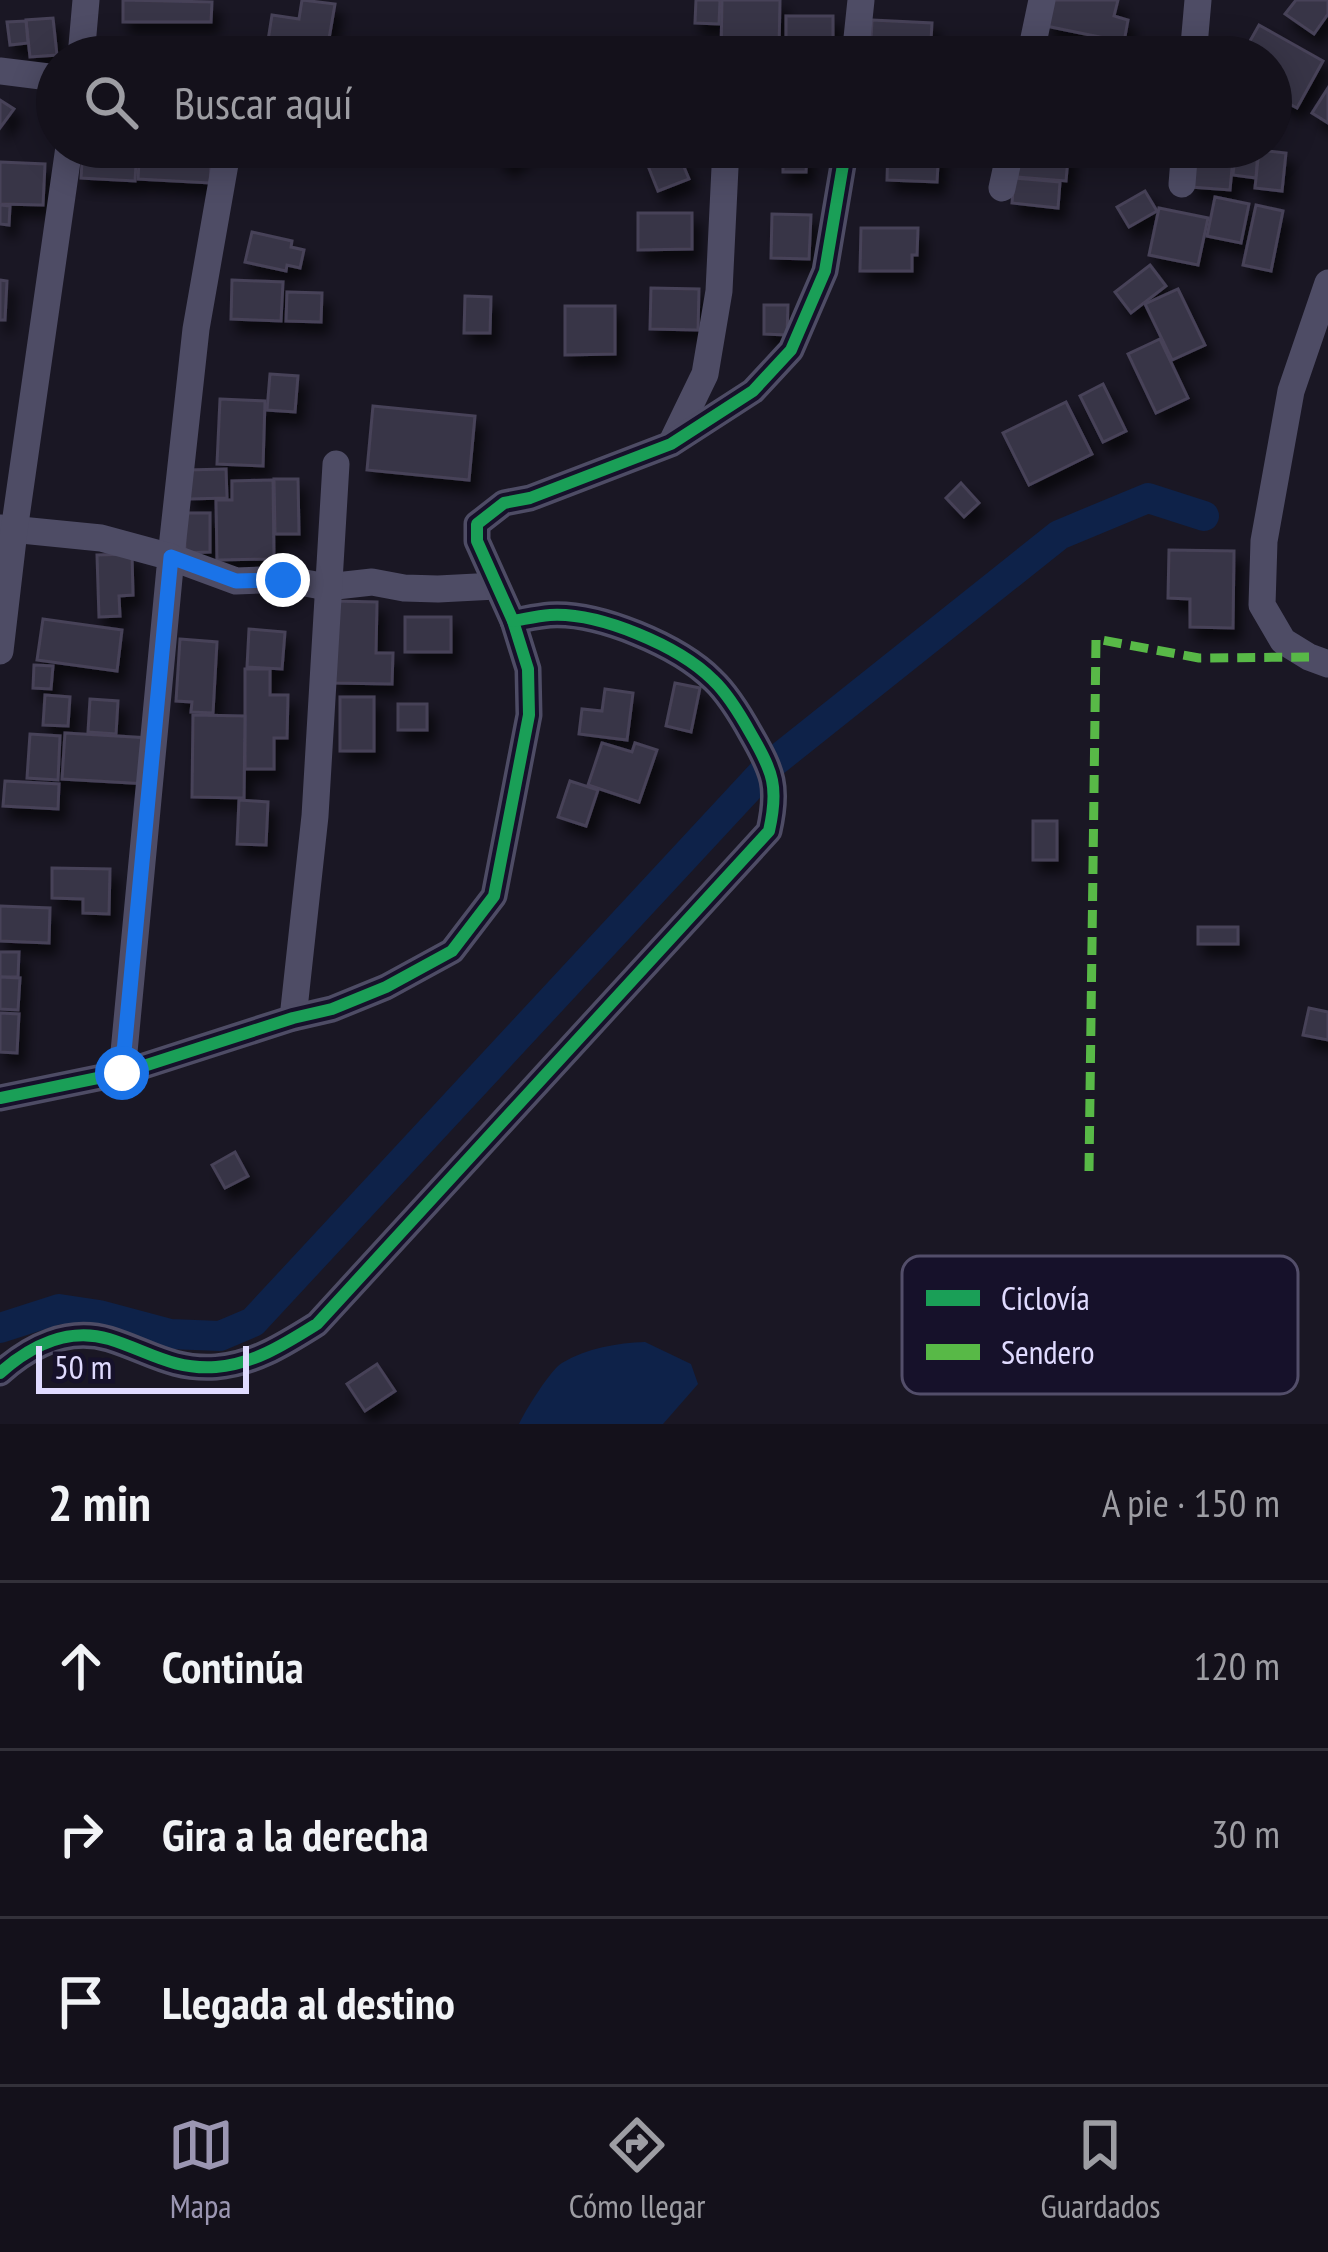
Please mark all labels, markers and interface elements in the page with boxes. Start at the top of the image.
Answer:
search box [36,36,1292,168]
icon: search [78,69,144,135]
text: Buscar aquí [174,73,353,131]
route end [256,553,310,607]
route start [95,1046,149,1100]
legend [902,1256,1298,1394]
text: Ciclovía [1001,1276,1090,1319]
text: Sendero [1001,1330,1094,1373]
scale bar [36,1340,249,1393]
text: 50 m [54,1345,112,1388]
text: 2 min [48,1469,151,1535]
text: A pie · 150 m [1102,1477,1280,1528]
icon: ahead [48,1633,114,1699]
text: Continúa [162,1637,304,1695]
text: 120 m [1194,1640,1280,1691]
icon: right [48,1801,114,1867]
text: Gira a la derecha [162,1805,429,1863]
text: 30 m [1211,1808,1280,1859]
icon: arrive [48,1969,114,2035]
text: Llegada al destino [162,1973,455,2031]
tab: Mapa [168,2112,234,2227]
tab: Cómo llegar [569,2112,705,2227]
tab: Guardados [1040,2112,1160,2227]

